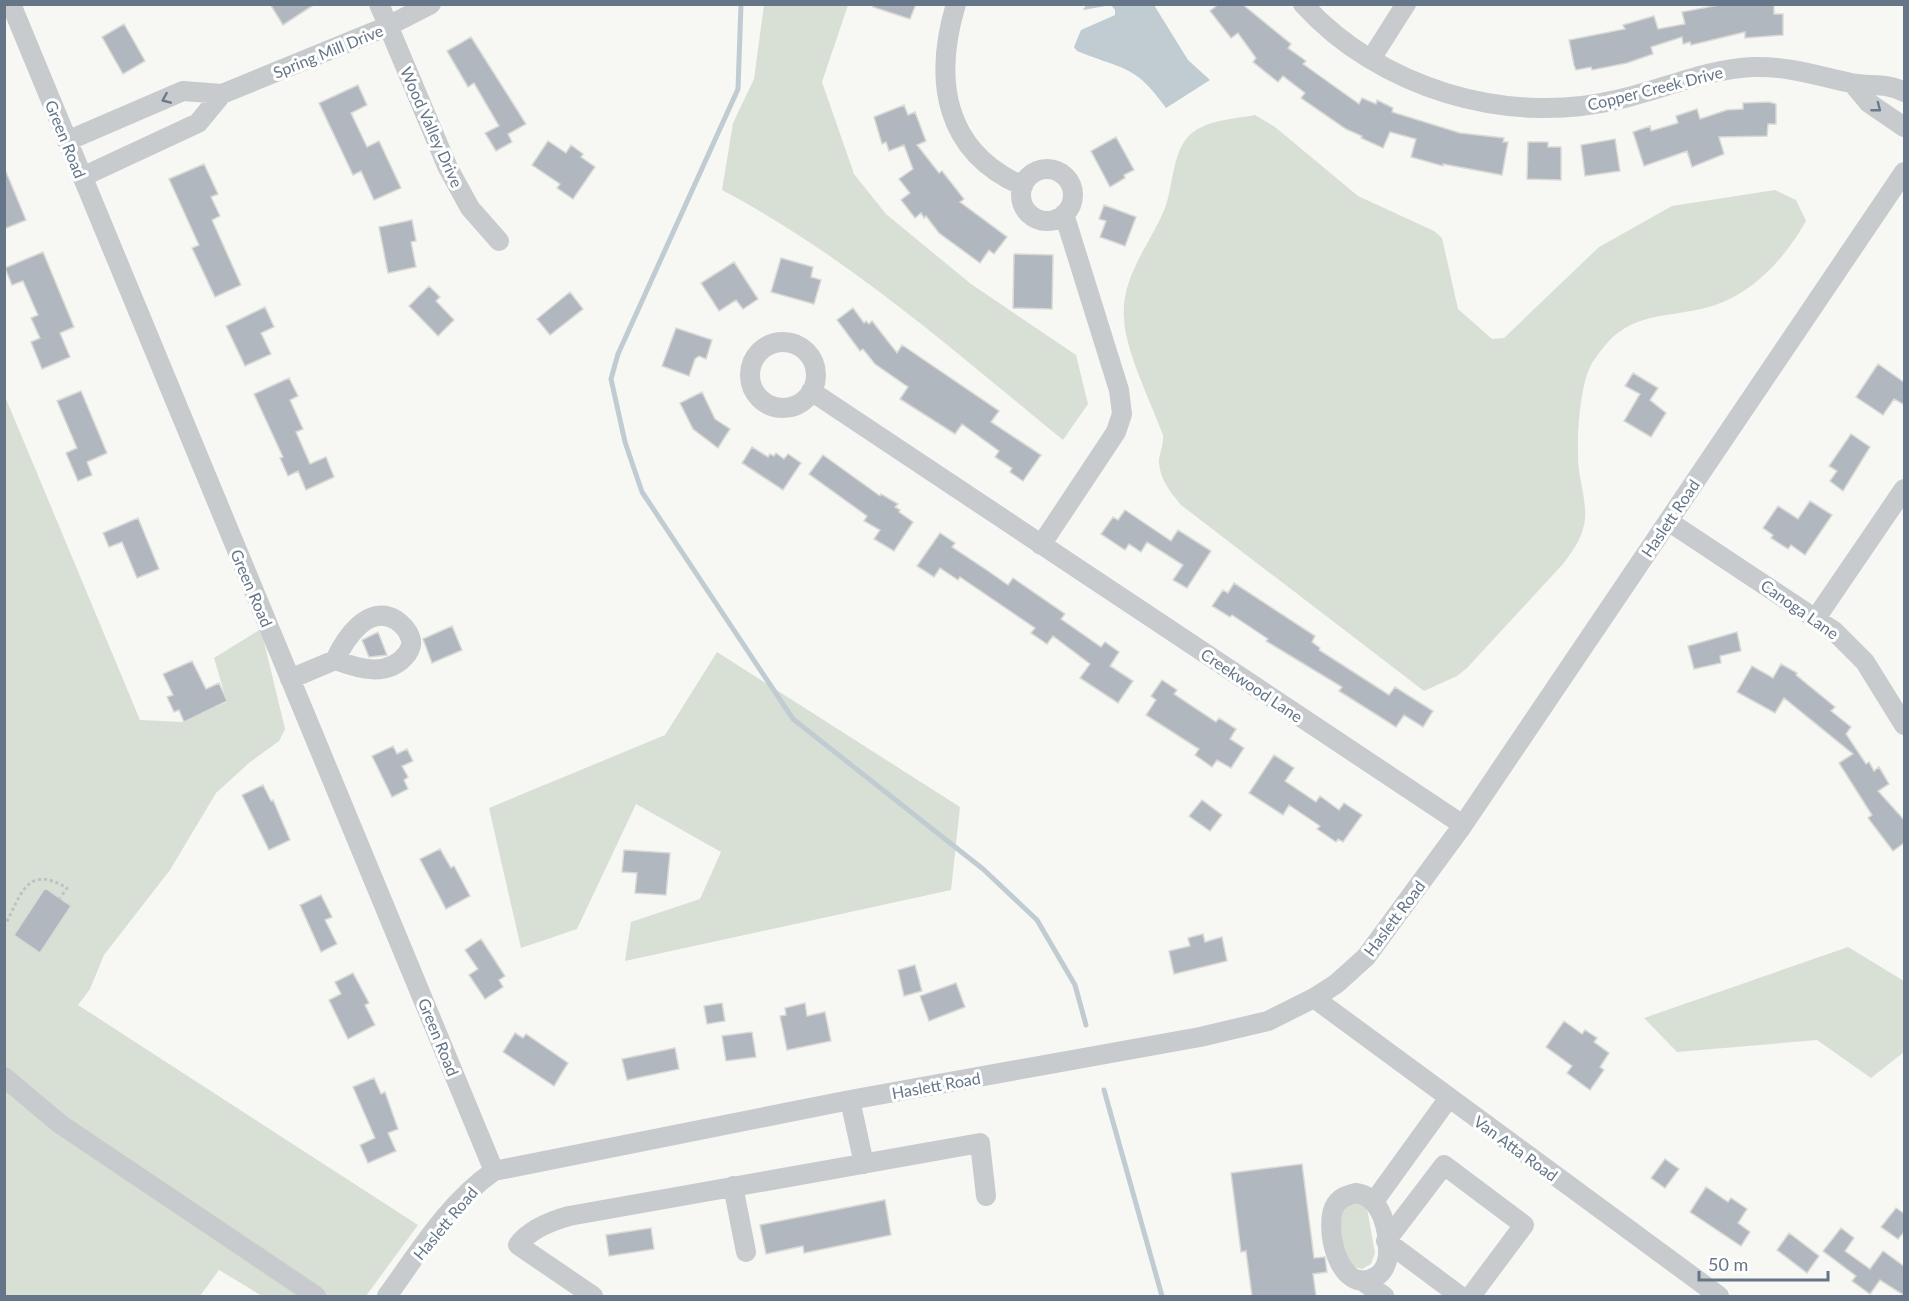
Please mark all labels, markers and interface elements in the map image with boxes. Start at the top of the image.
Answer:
street label: Spring Mill Drive [270,20,386,82]
street label: Copper Creek Drive [1585,62,1725,114]
street label: Wood Valley Drive [397,64,467,190]
one-way arrow [161,91,172,103]
street label: Green Road [42,97,90,181]
one-way arrow [1870,101,1881,112]
street label: Haslett Road [1637,476,1703,560]
street label: Green Road [227,546,277,630]
street label: Canoga Lane [1757,575,1843,643]
street label: Creekwood Lane [1198,644,1306,726]
street label: Haslett Road [1359,877,1429,959]
street label: Green Road [415,995,463,1079]
street label: Haslett Road [890,1068,982,1102]
street label: Van Atta Road [1470,1111,1562,1185]
street label: Haslett Road [409,1183,481,1263]
scale bar [1699,1244,1828,1282]
text: 50 m [1708,1253,1748,1275]

